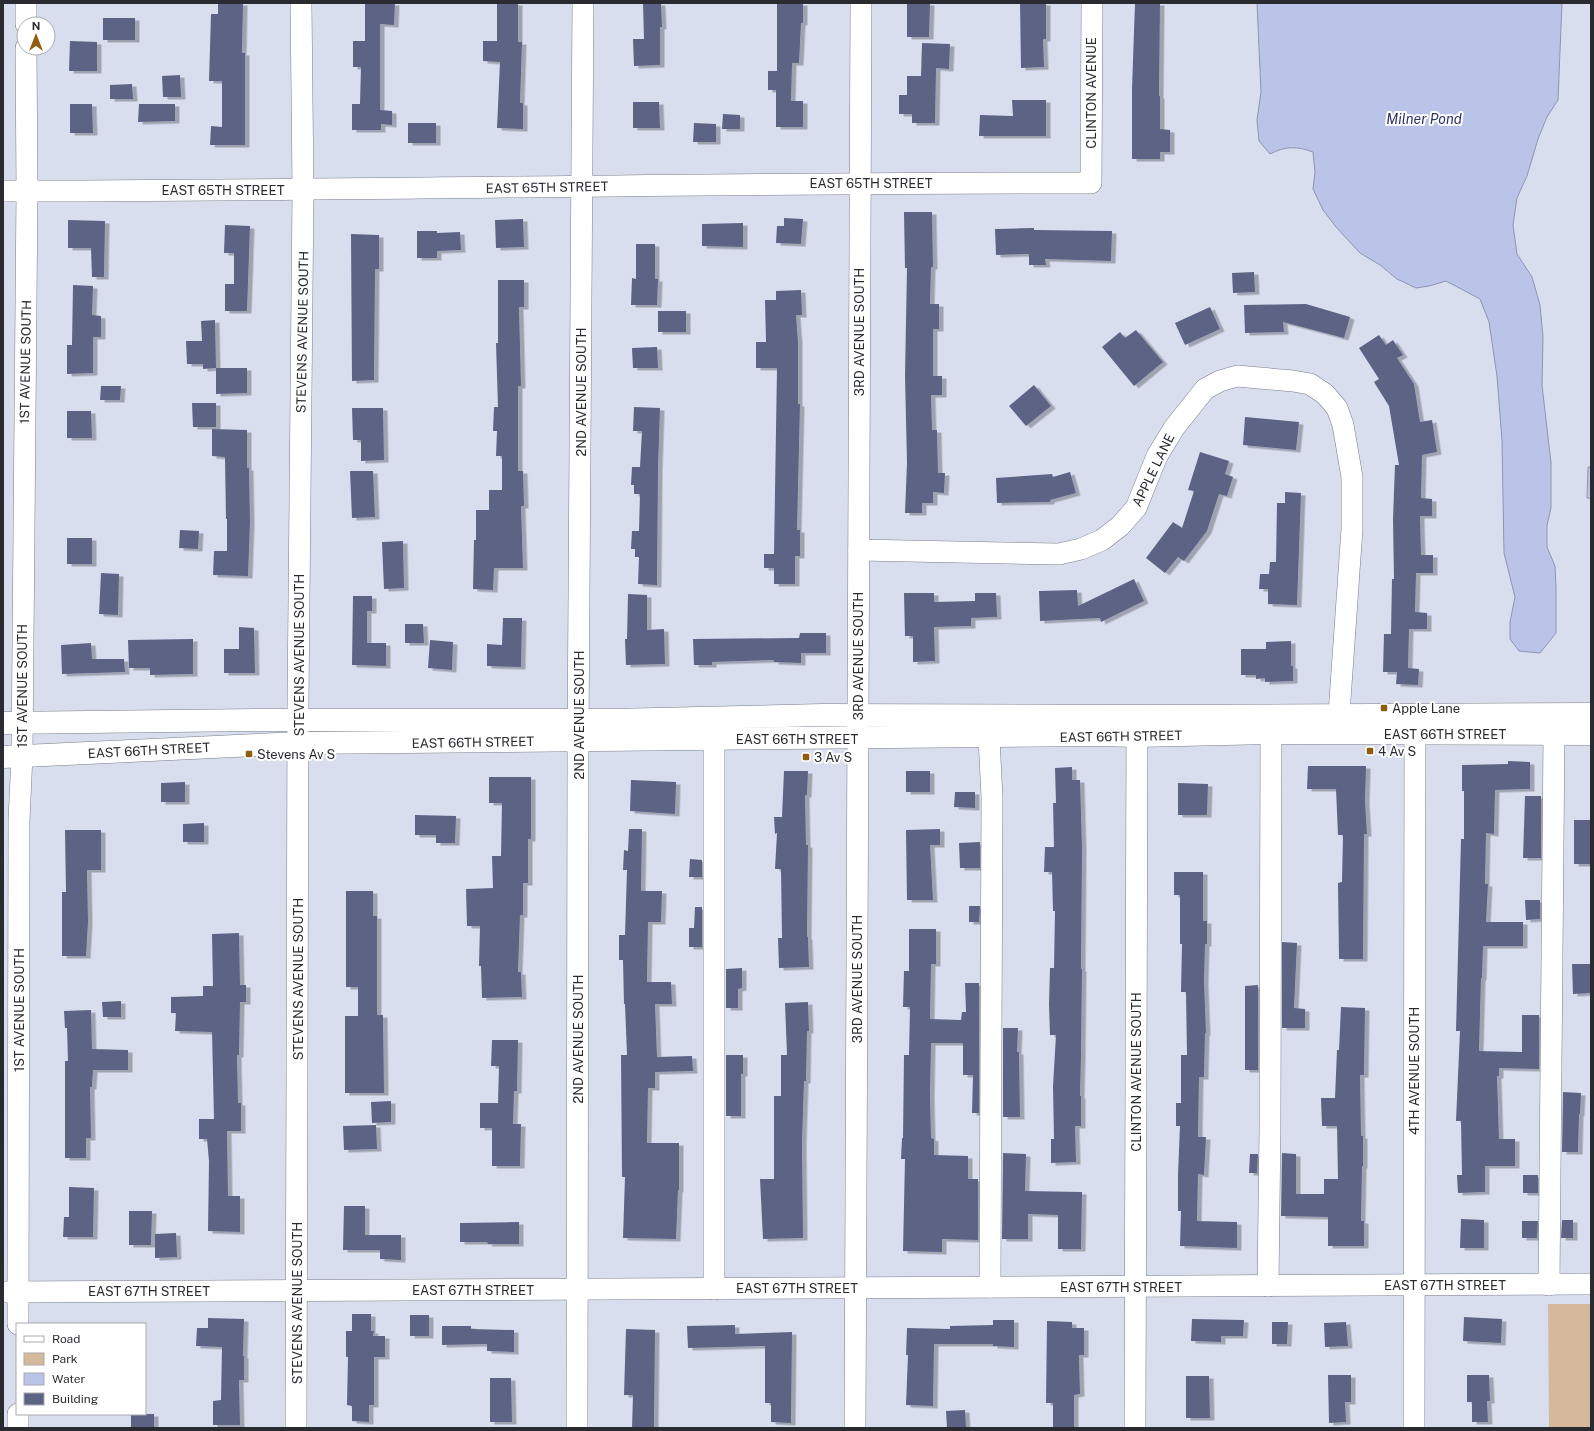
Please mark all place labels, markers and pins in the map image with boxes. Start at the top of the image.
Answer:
place label: Apple Lane [1392,701,1460,716]
marker: Apple Lane [1379,703,1389,713]
place label: 4 Av S [1378,744,1416,759]
marker: 4 Av S [1365,746,1375,756]
place label: Stevens Av S [257,747,335,762]
marker: Stevens Av S [244,749,254,759]
place label: 3 Av S [814,750,852,765]
marker: 3 Av S [801,752,811,762]

